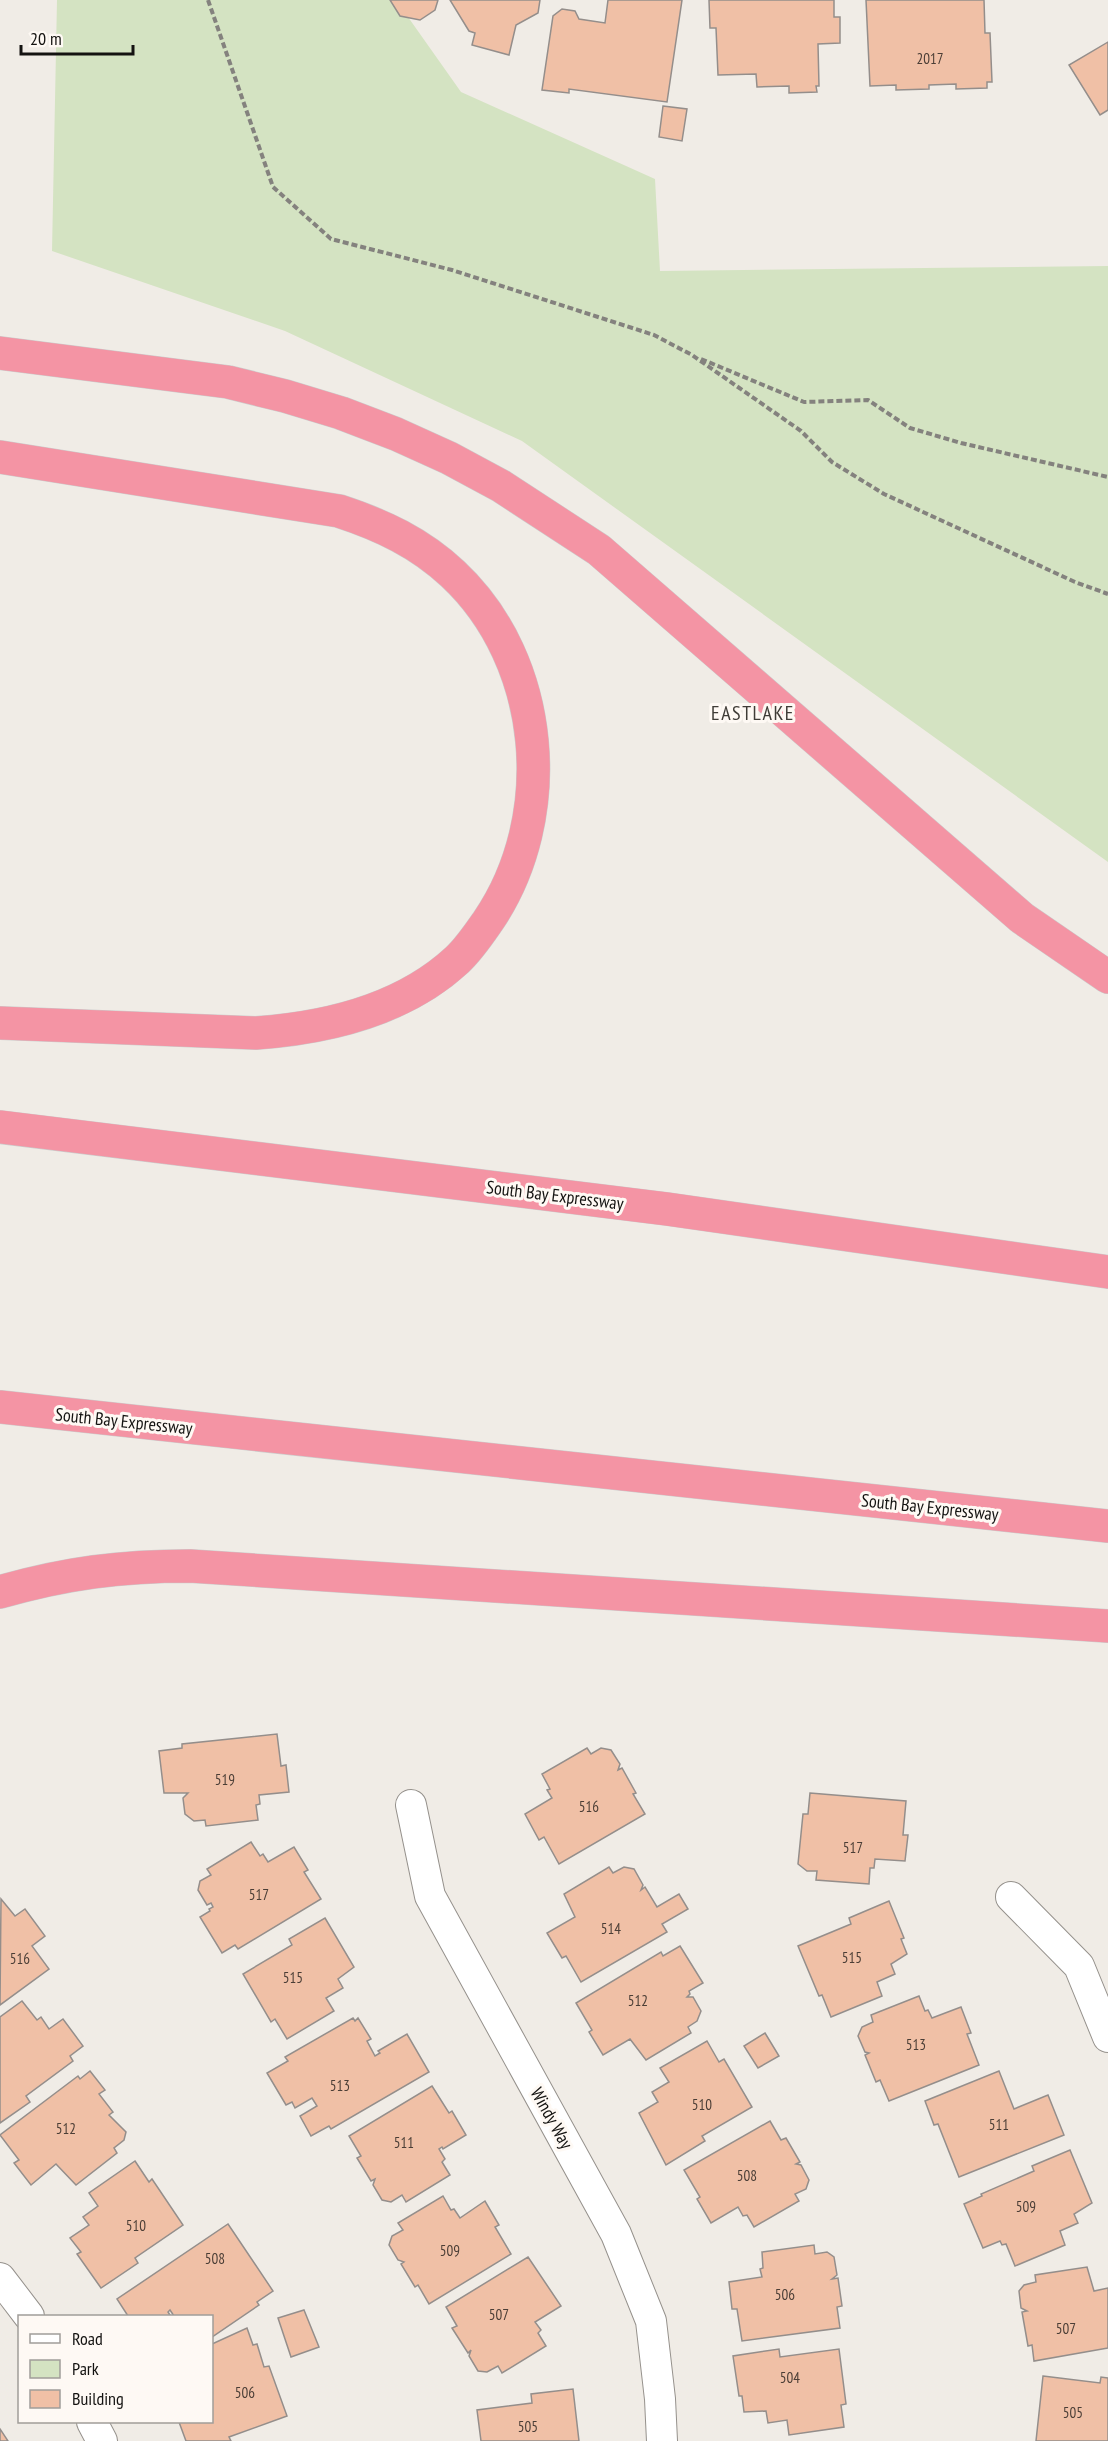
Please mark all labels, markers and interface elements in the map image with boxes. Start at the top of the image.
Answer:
scale bar [21,18,134,56]
text: 20 m [30,27,62,50]
house number: 2017 [916,49,944,68]
district label: EASTLAKE [711,700,795,726]
street label: South Bay Expressway [485,1175,625,1215]
street label: South Bay Expressway [54,1402,194,1440]
street label: South Bay Expressway [860,1488,1000,1526]
house number: 519 [215,1770,235,1789]
house number: 516 [579,1797,599,1816]
house number: 517 [843,1838,863,1857]
house number: 517 [249,1885,269,1904]
house number: 514 [601,1919,621,1938]
house number: 515 [842,1948,862,1967]
house number: 516 [10,1949,30,1968]
house number: 515 [283,1968,303,1987]
house number: 512 [628,1991,648,2010]
house number: 513 [906,2035,926,2054]
house number: 513 [330,2076,350,2095]
street label: Windy Way [526,2083,578,2153]
house number: 510 [692,2095,712,2114]
house number: 511 [989,2115,1009,2134]
house number: 512 [56,2119,76,2138]
house number: 511 [394,2133,414,2152]
house number: 508 [737,2166,757,2185]
house number: 509 [1016,2197,1036,2216]
house number: 510 [126,2216,146,2235]
house number: 509 [440,2241,460,2260]
house number: 508 [205,2249,225,2268]
house number: 506 [775,2285,795,2304]
house number: 507 [489,2305,509,2324]
legend [18,2315,213,2423]
house number: 507 [1056,2319,1076,2338]
text: Road [72,2327,103,2350]
text: Park [72,2357,99,2380]
house number: 504 [780,2368,800,2387]
house number: 506 [235,2383,255,2402]
text: Building [72,2387,124,2410]
house number: 505 [1063,2403,1083,2422]
house number: 505 [518,2417,538,2436]

